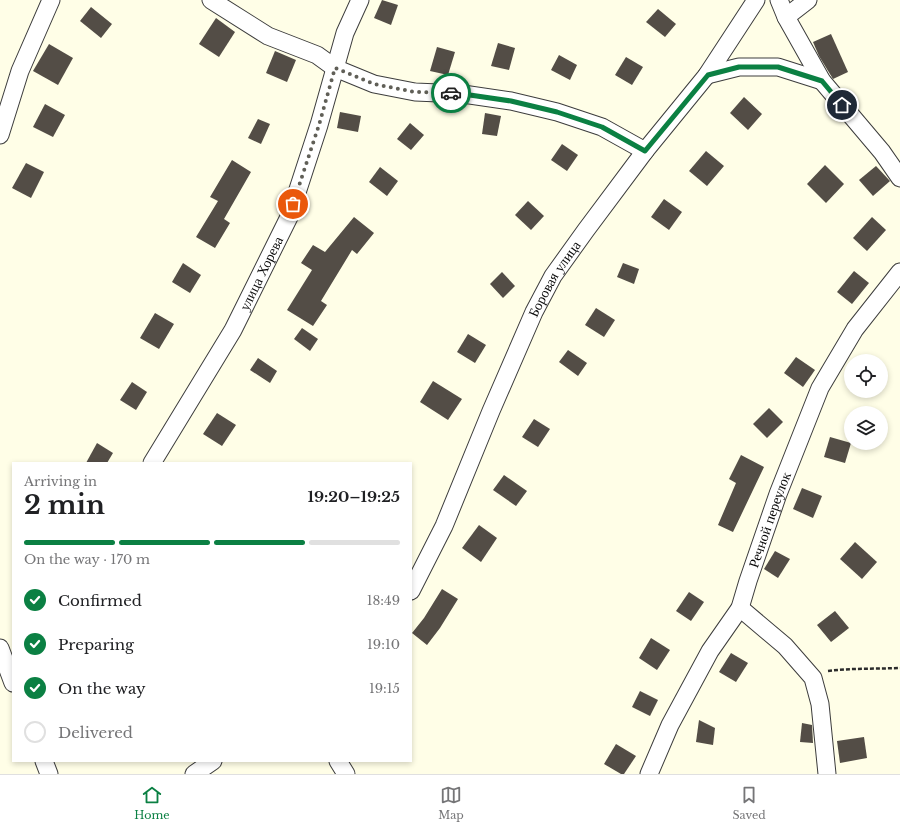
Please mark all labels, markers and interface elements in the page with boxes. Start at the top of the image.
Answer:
courier [431,73,471,113]
icon: car [440,82,462,104]
pin [825,88,859,122]
icon: home [831,94,853,116]
pin [276,187,310,221]
icon: bag [282,193,304,215]
street label: улица Хорева [235,232,287,313]
street label: Боровая улица [524,236,585,320]
map controls [844,354,888,450]
button: locate [844,354,888,398]
button: layers [844,406,888,450]
street label: Речной переулок [744,469,795,570]
text: Arriving in [24,473,97,490]
text: 19:20–19:25 [307,487,400,506]
text: 2 min [24,489,105,521]
text: On the way · 170 m [24,551,150,568]
icon: check [24,589,46,611]
text: Confirmed [58,591,142,610]
text: 18:49 [367,592,400,609]
icon: check [24,633,46,655]
text: Preparing [58,635,134,654]
text: 19:10 [367,636,400,653]
icon: check [24,677,46,699]
text: On the way [58,679,146,698]
text: 19:15 [369,680,400,697]
text: Delivered [58,723,133,742]
tab: Home [134,784,170,822]
tab: Map [438,784,464,822]
tab: Saved [732,784,766,822]

